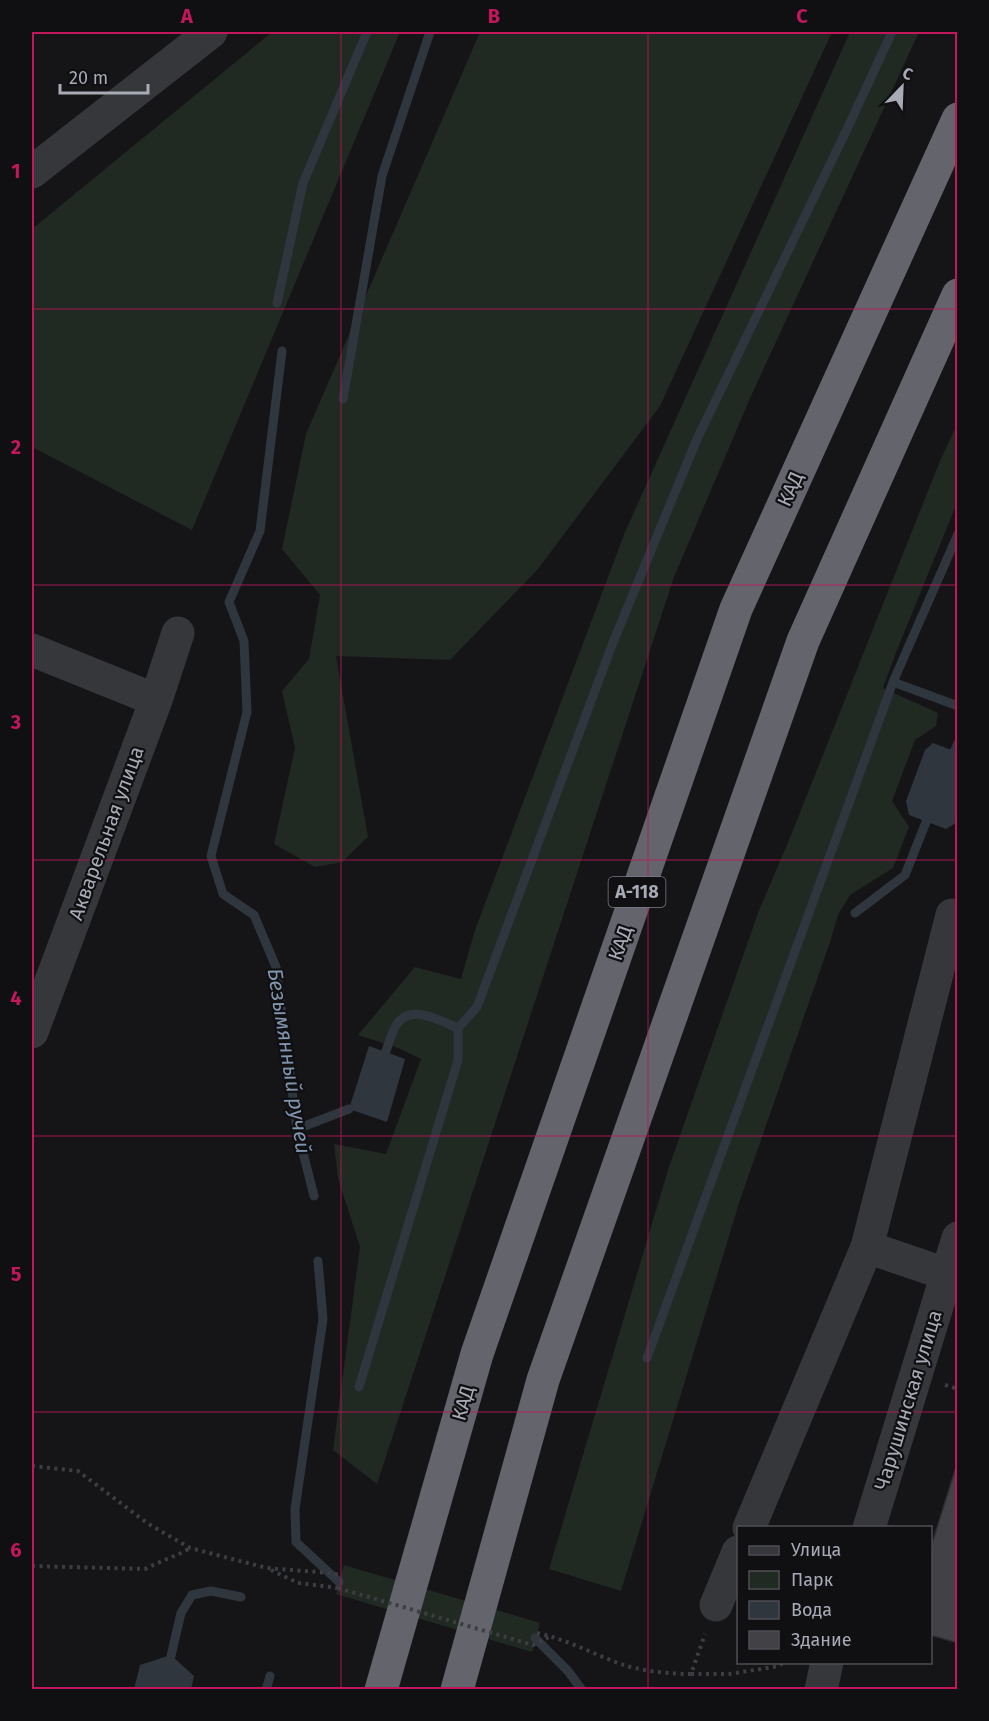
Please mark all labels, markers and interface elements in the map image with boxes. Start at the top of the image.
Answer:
text: A [180,4,194,28]
text: B [488,4,500,28]
text: C [796,4,808,28]
scale bar [60,57,148,95]
north arrow [872,57,932,117]
text: С [900,63,916,85]
text: 20 m [69,67,108,89]
text: 1 [11,159,21,183]
text: 2 [11,435,21,459]
street label: КАД [772,468,808,510]
text: 3 [10,710,21,734]
street label: Акварельная улица [63,743,149,923]
road number: А-118 [608,877,666,907]
street label: КАД [603,922,637,964]
water label: Безымянный ручей [261,966,317,1156]
text: 4 [10,986,22,1010]
text: 5 [11,1262,22,1286]
street label: Чарушинская улица [869,1307,947,1493]
street label: КАД [447,1383,479,1423]
legend [737,1526,932,1664]
text: 6 [10,1538,22,1562]
text: Улица [791,1539,841,1561]
text: Парк [791,1569,834,1591]
text: Вода [791,1599,832,1621]
text: Здание [791,1629,852,1651]

